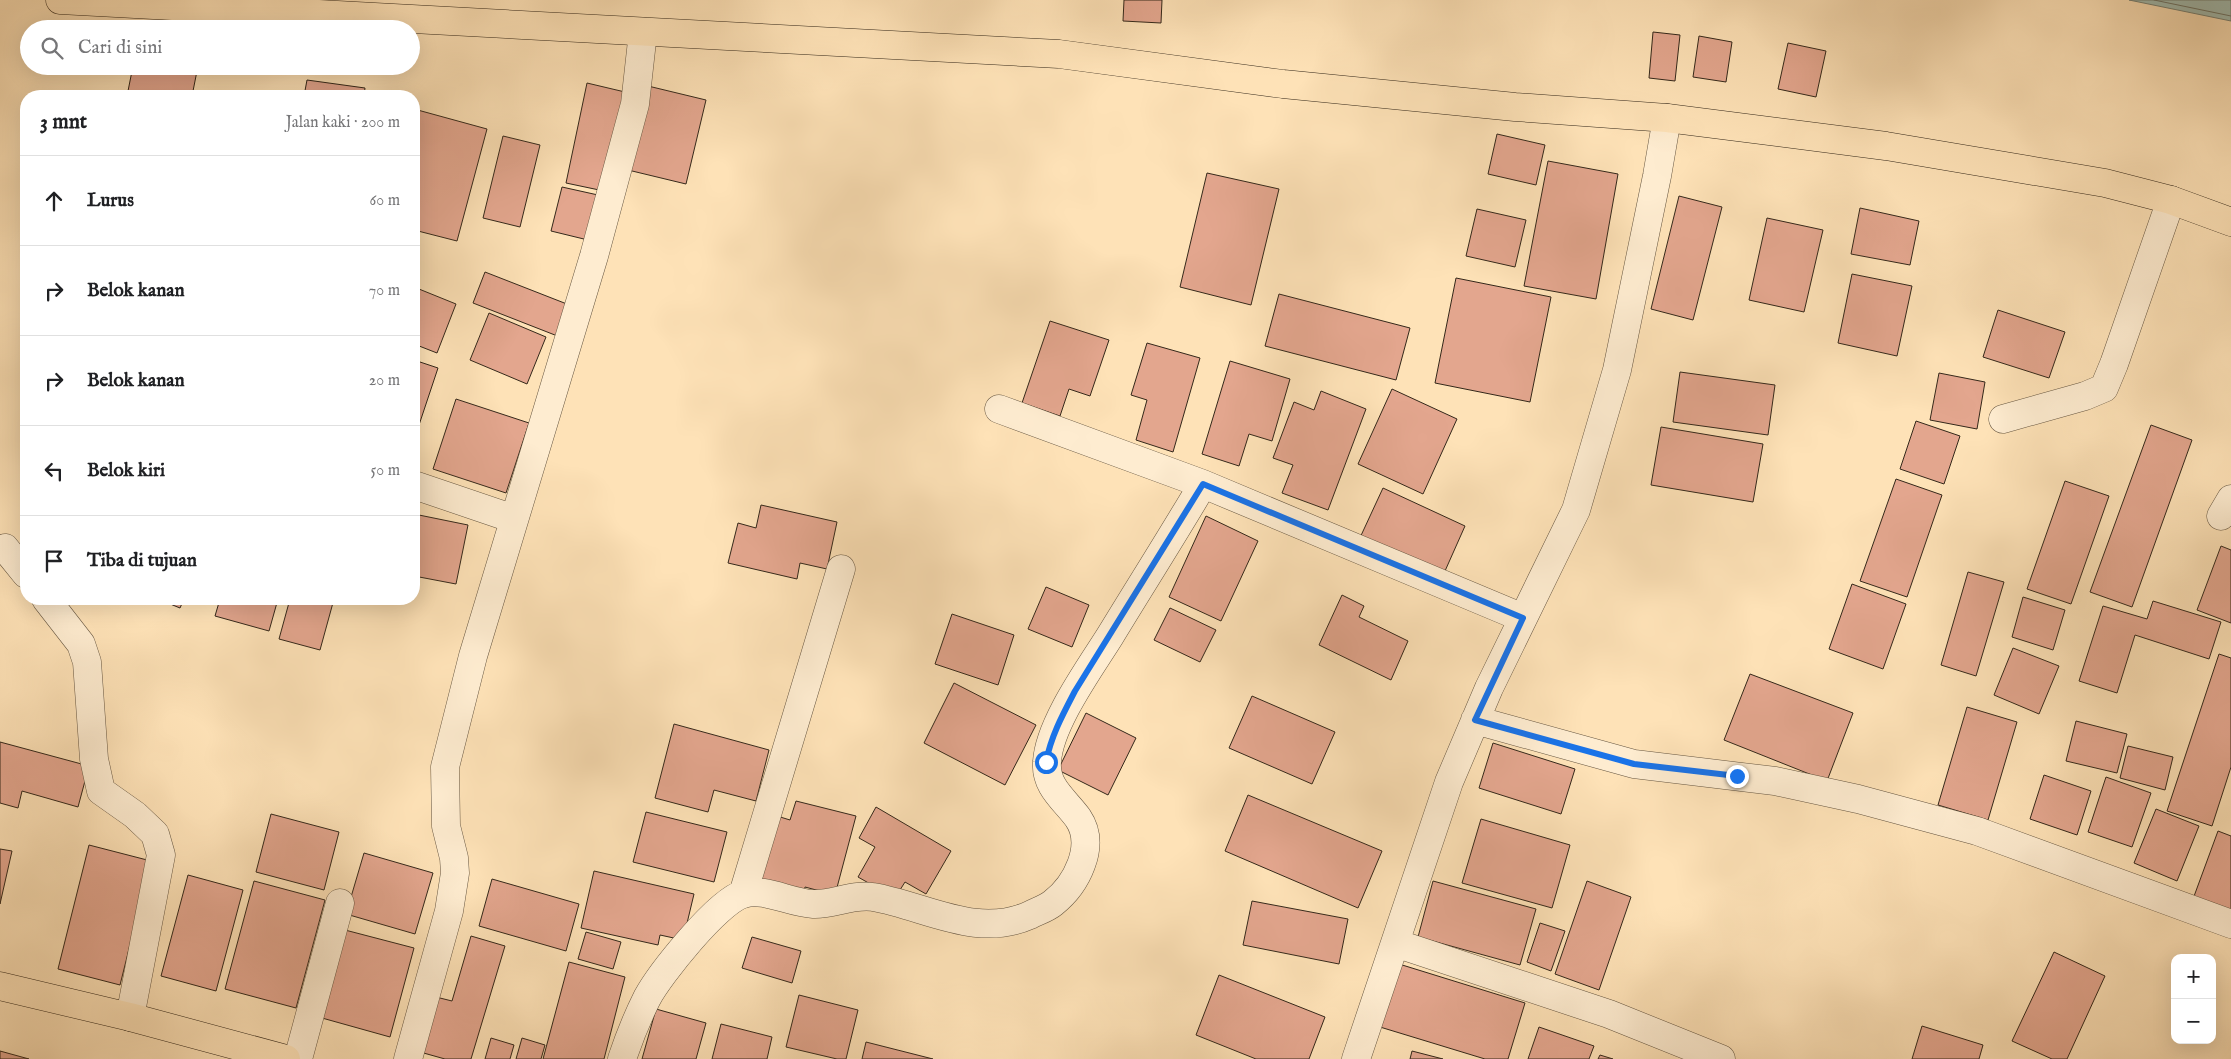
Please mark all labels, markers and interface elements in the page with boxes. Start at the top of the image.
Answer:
search box [20,20,420,75]
icon: search [38,34,66,62]
text: Cari di sini [78,36,162,60]
text: 3 mnt [40,109,87,136]
text: Jalan kaki · 200 m [286,113,400,133]
icon: ahead [40,187,68,215]
text: Lurus [87,189,134,213]
text: 60 m [370,191,400,211]
icon: right [40,277,68,305]
text: Belok kanan [87,279,185,303]
text: 70 m [369,281,400,301]
icon: right [40,367,68,395]
text: Belok kanan [87,369,185,393]
text: 20 m [369,371,400,391]
icon: left [40,457,68,485]
text: Belok kiri [87,459,165,483]
text: 50 m [371,461,400,481]
icon: arrive [40,547,68,575]
text: Tiba di tujuan [87,549,197,573]
route start [1035,751,1058,774]
route end [1726,765,1749,788]
map controls [2171,954,2216,1044]
button: + [2171,954,2216,999]
button: − [2171,999,2216,1044]

